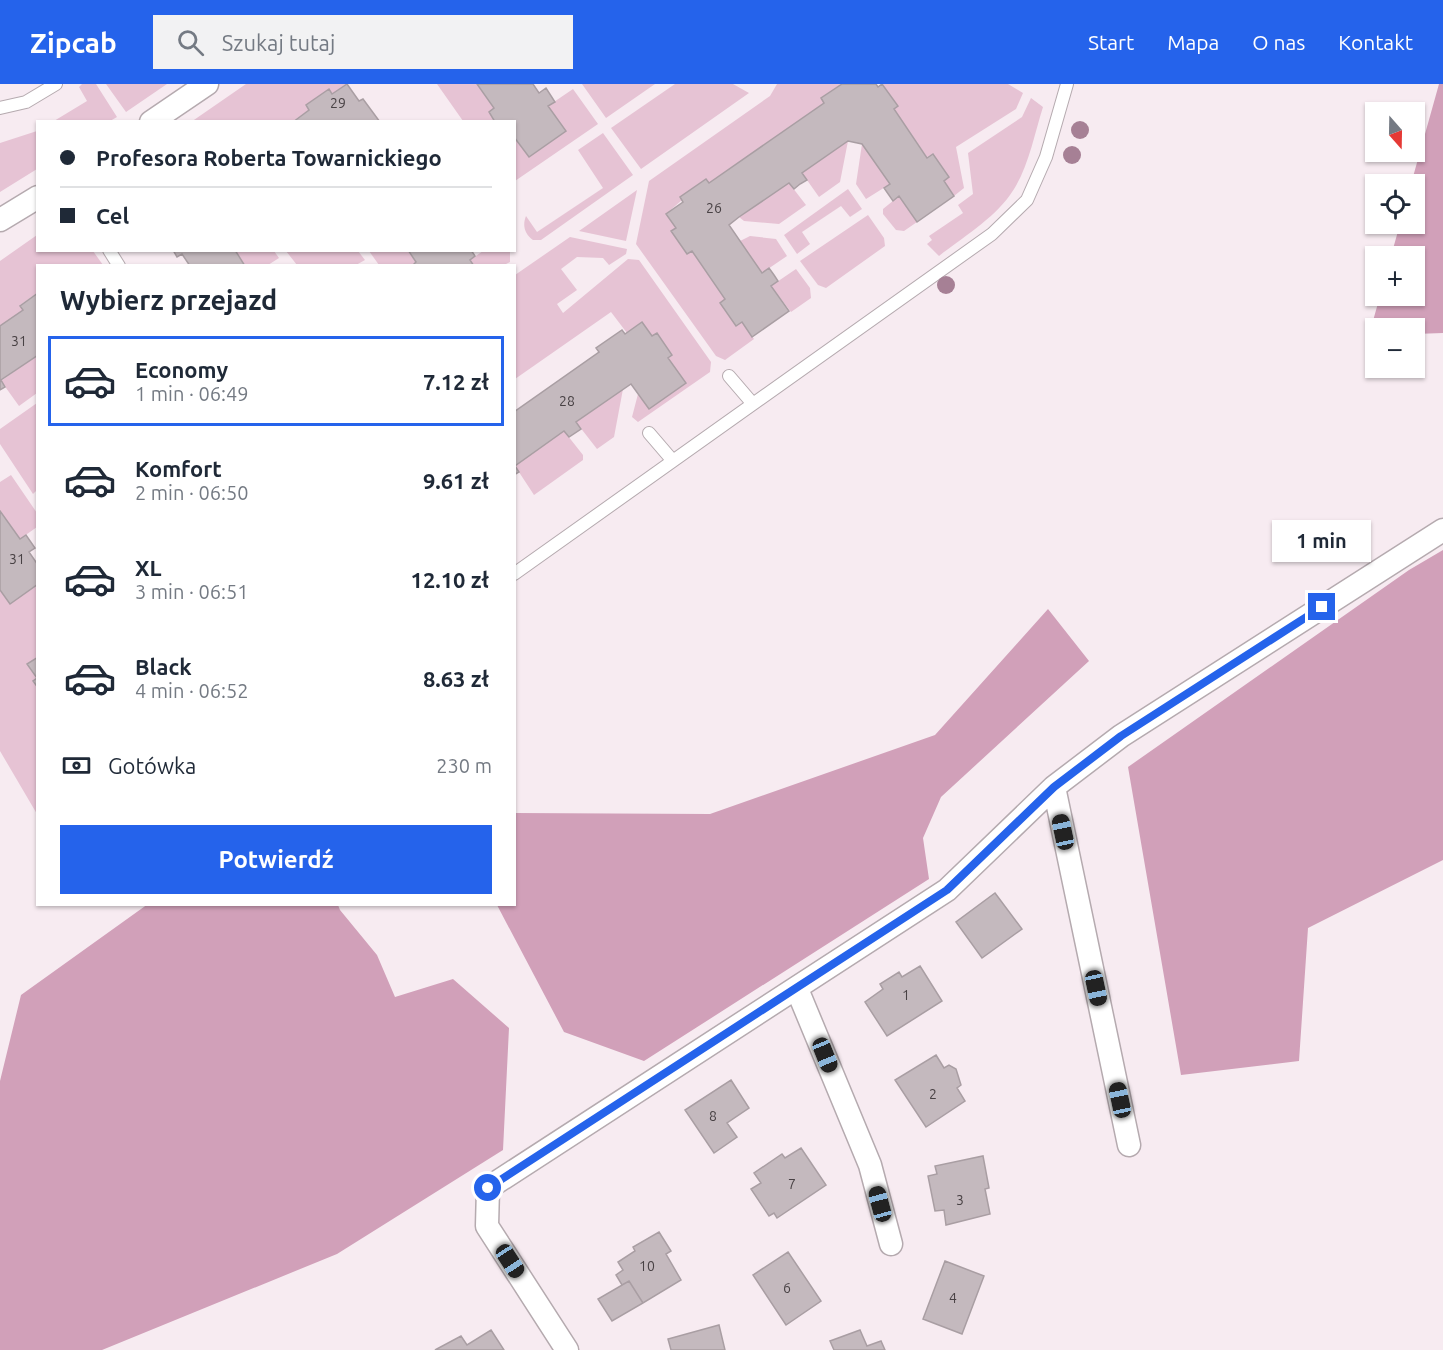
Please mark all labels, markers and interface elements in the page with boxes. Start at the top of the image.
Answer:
search box [153,15,573,69]
icon: search [174,26,207,59]
text: Zipcab [30,27,117,58]
text: Szukaj tutaj [222,30,335,55]
text: Start [1088,30,1134,54]
text: Mapa [1167,30,1219,54]
text: O nas [1252,30,1305,54]
text: Kontakt [1338,30,1413,54]
house number: 29 [330,95,346,111]
north arrow [1365,102,1425,162]
map controls [1365,102,1425,378]
text: Profesora Roberta Towarnickiego [96,145,442,170]
button: locate [1365,174,1425,234]
house number: 26 [706,200,722,216]
text: Cel [96,203,129,228]
button: + [1365,246,1425,306]
text: Wybierz przejazd [60,285,277,315]
button: − [1365,318,1425,378]
house number: 31 [11,333,27,349]
icon: car [63,354,117,408]
text: Economy [135,357,228,382]
text: 7.12 zł [423,369,489,394]
text: 1 min · 06:49 [135,382,249,405]
house number: 28 [559,393,575,409]
icon: car [63,453,117,507]
text: Komfort [135,456,222,481]
text: 9.61 zł [423,468,489,493]
text: 2 min · 06:50 [135,481,249,504]
callout: 1 min [1272,520,1372,562]
text: 1 min [1296,529,1347,552]
house number: 31 [9,551,25,567]
icon: car [63,552,117,606]
text: XL [135,555,162,580]
text: 12.10 zł [410,567,489,592]
text: 3 min · 06:51 [135,580,249,603]
route end [1308,593,1335,620]
icon: car [63,651,117,705]
text: Black [135,654,192,679]
text: 8.63 zł [423,666,489,691]
text: 4 min · 06:52 [135,679,249,702]
icon: cash [60,749,93,782]
text: Gotówka [108,753,196,778]
text: 230 m [436,754,492,777]
car [1050,813,1076,851]
button: Potwierdź [60,825,492,894]
car [1083,969,1109,1007]
house number: 1 [902,987,910,1003]
car [810,1035,840,1075]
car [1107,1081,1133,1119]
house number: 2 [929,1086,937,1102]
house number: 8 [709,1108,717,1124]
route start [474,1174,501,1201]
house number: 7 [788,1176,796,1192]
car [867,1184,893,1224]
house number: 3 [956,1192,964,1208]
car [493,1241,527,1281]
house number: 10 [639,1258,655,1274]
house number: 6 [783,1280,791,1296]
house number: 4 [949,1290,957,1306]

